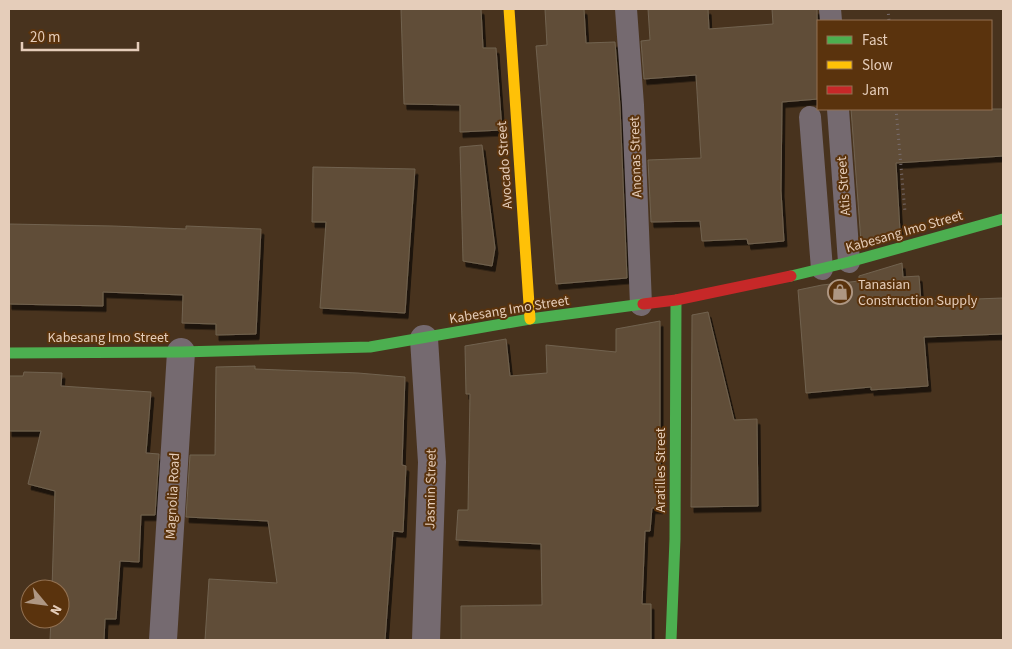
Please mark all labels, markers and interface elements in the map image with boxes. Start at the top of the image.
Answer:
scale bar [22,20,139,52]
legend [817,20,992,110]
text: 20 m [30,27,60,48]
text: Fast [862,30,888,51]
text: Slow [862,55,893,76]
text: Jam [862,80,889,101]
street label: Anonas Street [625,116,647,198]
street label: Avocado Street [492,120,518,210]
street label: Atis Street [832,155,856,216]
street label: Kabesang Imo Street [843,206,965,258]
place label: Tanasian Construction Supply [858,275,978,311]
shop icon: Tanasian Construction Supply [827,279,853,305]
street label: Kabesang Imo Street [448,291,571,329]
street label: Kabesang Imo Street [47,328,169,348]
street label: Aratilles Street [651,427,671,513]
street label: Jasmin Street [420,448,442,529]
street label: Magnolia Road [161,452,185,540]
north arrow [20,579,70,629]
text: N [44,601,66,619]

